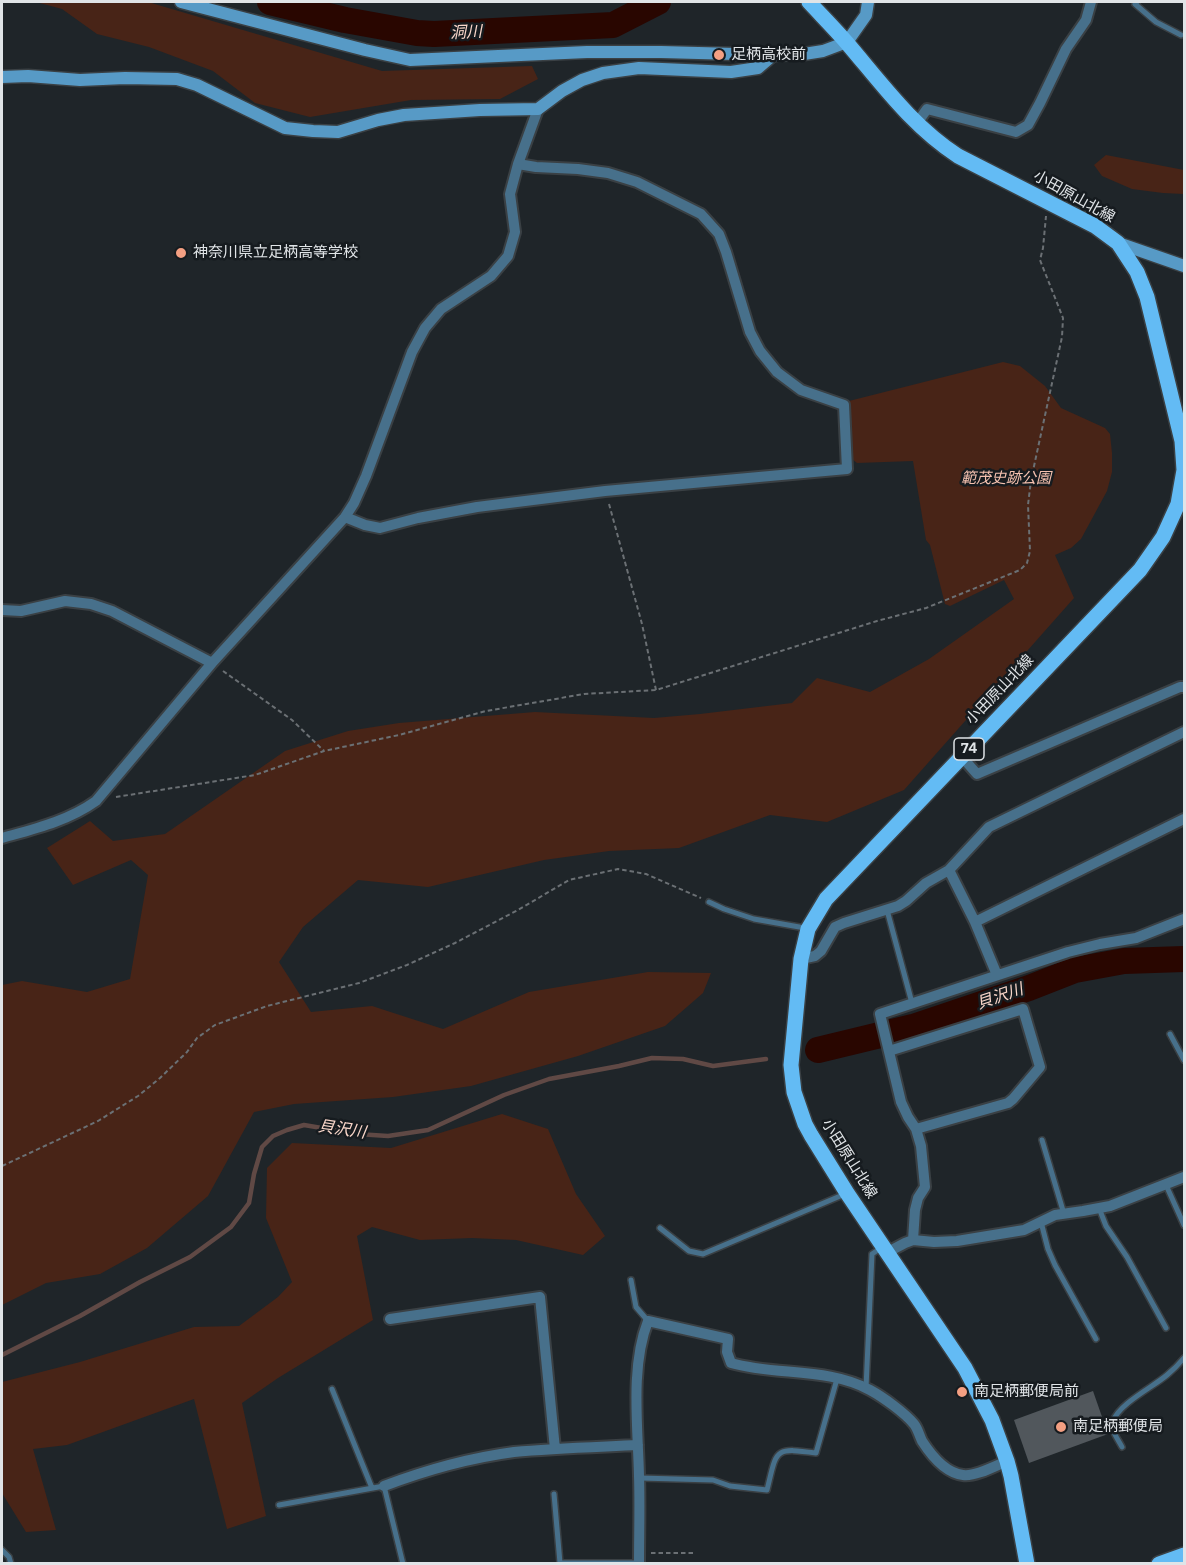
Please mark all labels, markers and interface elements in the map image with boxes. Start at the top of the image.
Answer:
water label: 洞川 [450,23,482,43]
place label: 足柄高校前 [731,46,806,64]
marker: 足柄高校前 [712,48,726,62]
street label: 小田原山北線 [1030,167,1118,227]
place label: 神奈川県立足柄高等学校 [193,244,358,262]
marker: 神奈川県立足柄高等学校 [174,246,188,260]
park label: 範茂史跡公園 [961,470,1051,488]
street label: 小田原山北線 [962,651,1038,729]
road number: 74 [954,738,984,760]
water label: 貝沢川 [974,980,1026,1014]
street label: 小田原山北線 [818,1116,880,1202]
water label: 貝沢川 [317,1117,367,1143]
place label: 南足柄郵便局前 [974,1383,1079,1401]
marker: 南足柄郵便局前 [955,1385,969,1399]
place label: 南足柄郵便局 [1073,1418,1163,1436]
marker: 南足柄郵便局 [1054,1420,1068,1434]

